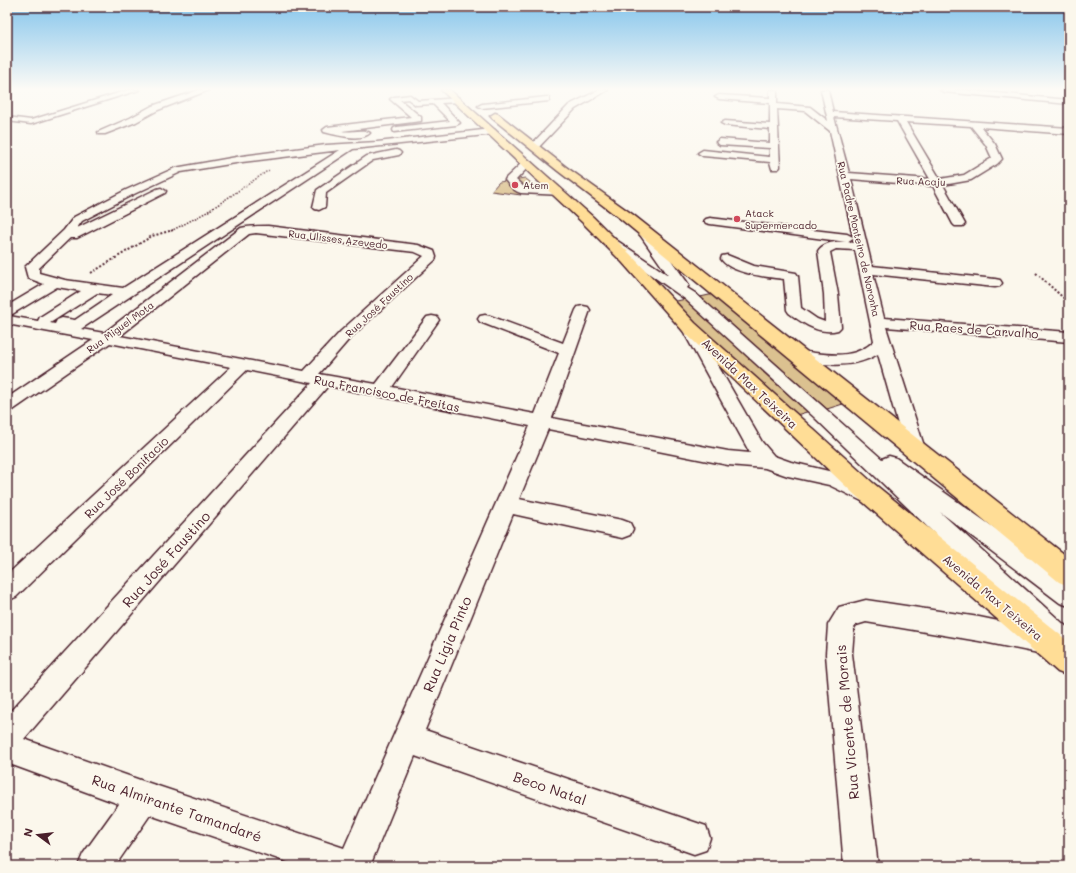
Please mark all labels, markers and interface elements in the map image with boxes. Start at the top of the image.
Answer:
street label: Rua Padre Monteiro de Noronha [834,160,884,318]
street label: Rua Acaju [896,173,946,189]
place label: Atem [523,178,549,192]
marker: Atem [510,180,520,190]
place label: Atack Supermercado [745,206,817,232]
marker: Atack Supermercado [732,214,742,224]
street label: Rua Ulisses Azevedo [288,226,389,252]
street label: Rua José Faustino [342,270,416,340]
street label: Rua Miguel Mota [84,298,156,356]
street label: Rua Paes de Carvalho [909,317,1039,341]
street label: Avenida Max Teixeira [699,334,801,432]
street label: Rua Francisco de Freitas [313,371,461,415]
street label: Rua José Bonifacio [80,433,172,521]
street label: Rua José Faustino [118,507,214,611]
street label: Avenida Max Teixeira [940,551,1046,643]
street label: Rua Ligia Pinto [418,593,476,695]
street label: Rua Vicente de Morais [831,644,863,800]
street label: Beco Natal [511,767,589,809]
street label: Rua Almirante Tamandaré [89,770,265,846]
north arrow [18,815,58,855]
text: N [20,826,36,838]

